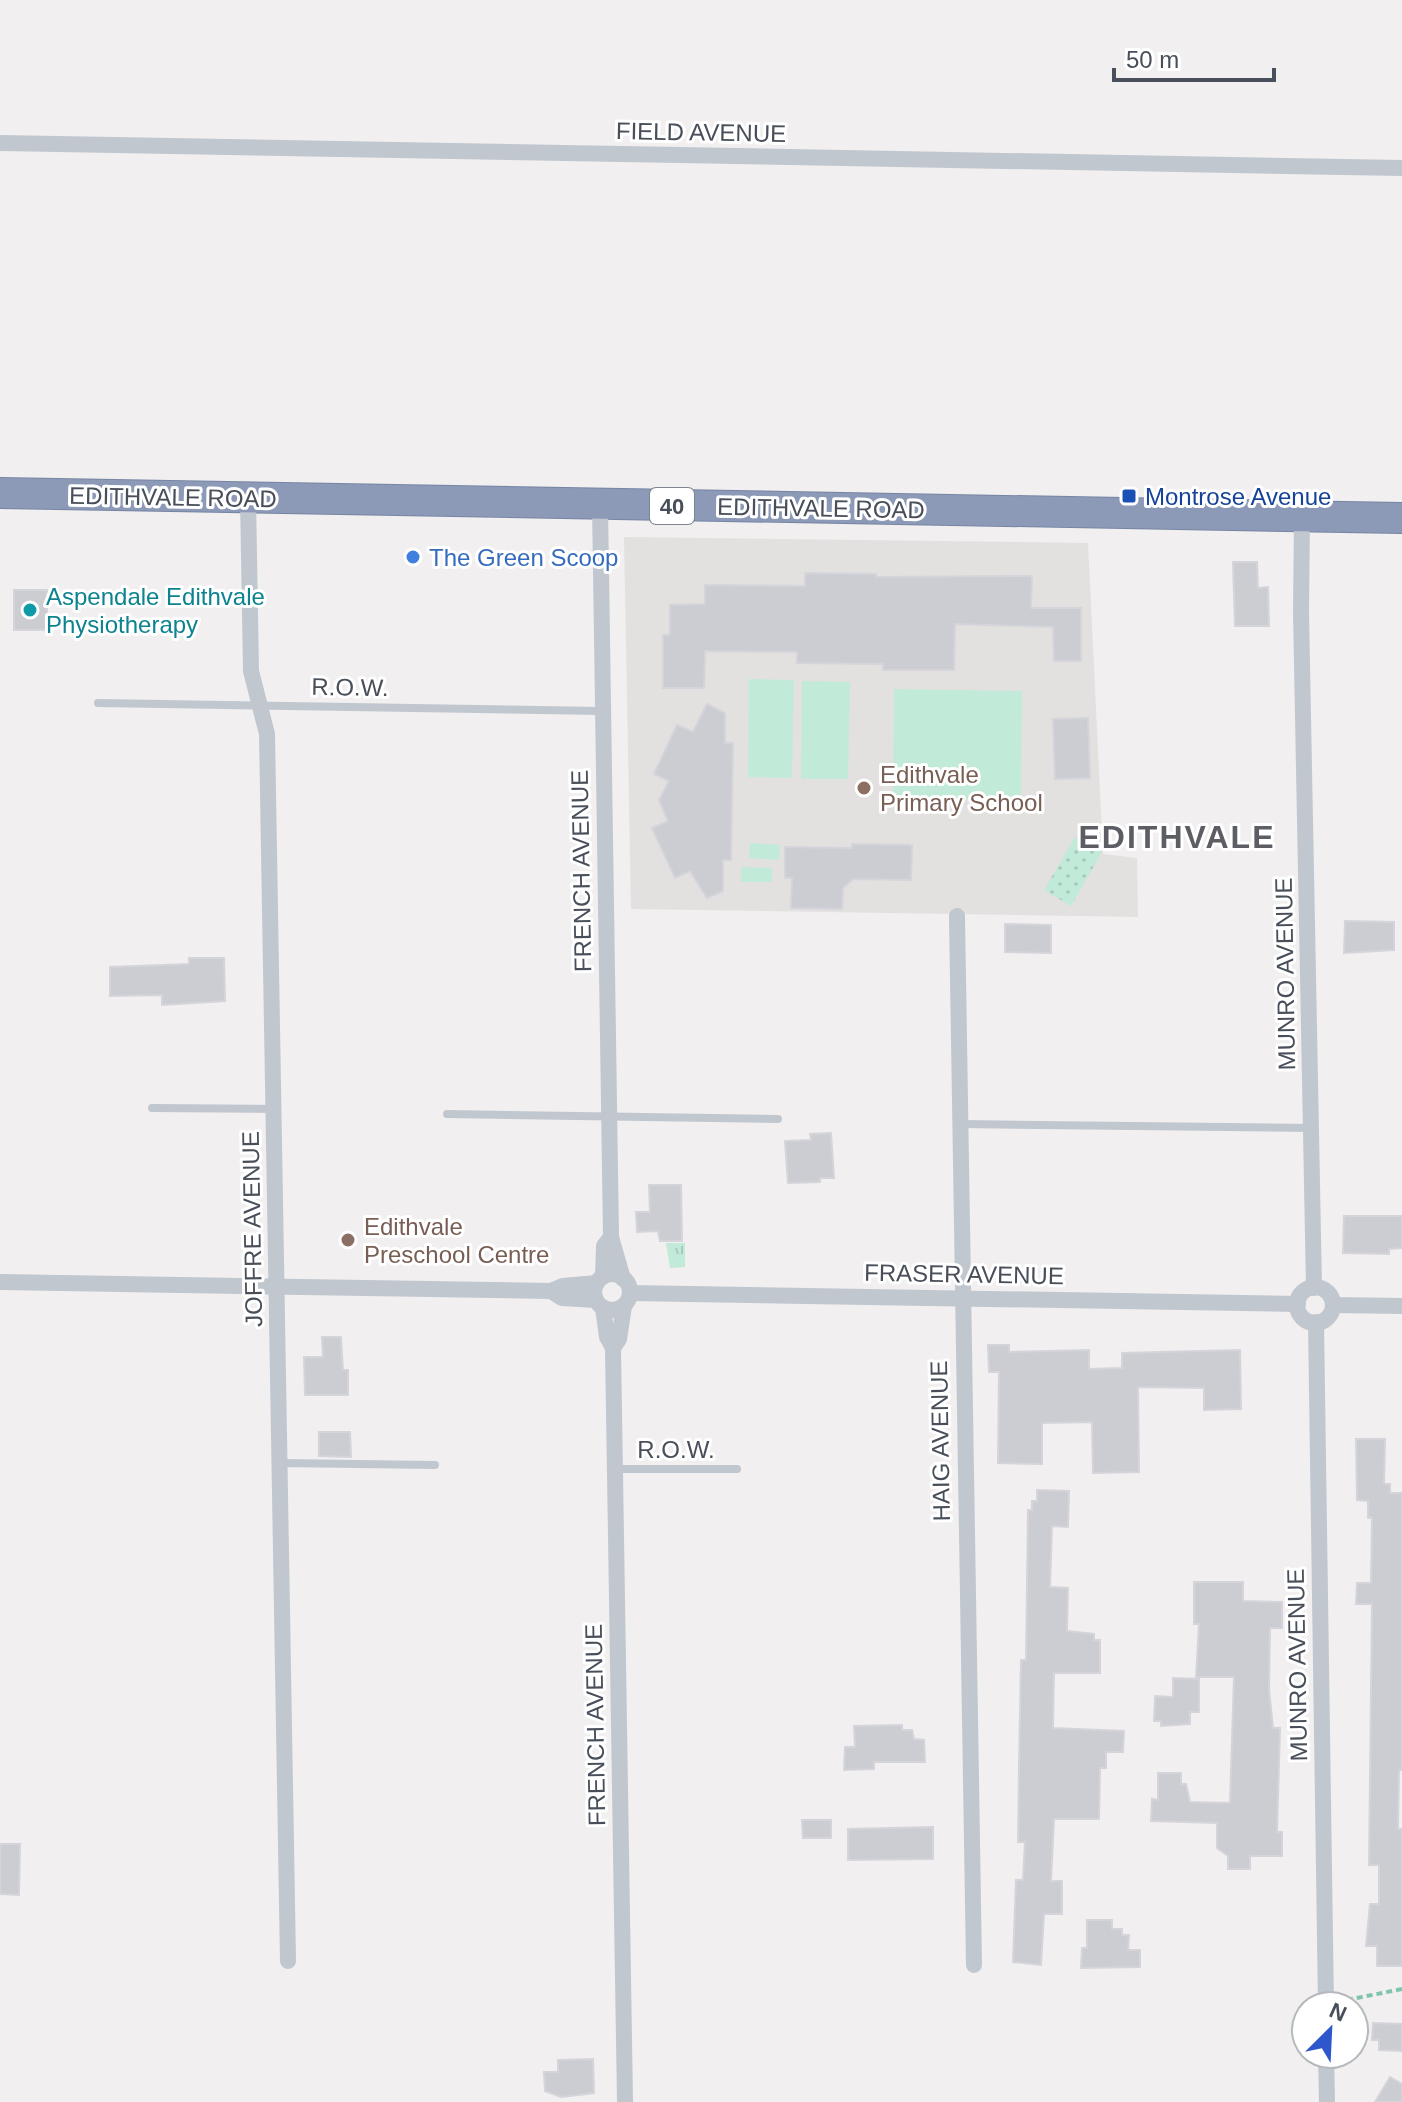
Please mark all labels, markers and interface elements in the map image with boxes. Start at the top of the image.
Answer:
scale bar [1114,32,1274,82]
text: 50 m [1126,46,1179,73]
street label: FIELD AVENUE [616,117,786,147]
street label: EDITHVALE ROAD [69,482,277,512]
place label: Montrose Avenue [1145,483,1331,510]
marker: Montrose Avenue [1120,487,1138,505]
road number: 40 [650,488,694,524]
street label: EDITHVALE ROAD [717,493,925,523]
place label: The Green Scoop [429,544,618,571]
marker: The Green Scoop [404,548,422,566]
place label: Aspendale Edithvale Physiotherapy [46,583,265,638]
marker: Aspendale Edithvale Physiotherapy [21,601,39,619]
street label: R.O.W. [311,673,389,701]
place label: Edithvale Primary School [880,761,1043,816]
street label: FRENCH AVENUE [566,770,596,972]
marker: Edithvale Primary School [855,779,873,797]
district label: EDITHVALE [1079,819,1275,855]
street label: MUNRO AVENUE [1270,877,1300,1071]
street label: JOFFRE AVENUE [237,1131,267,1327]
place label: Edithvale Preschool Centre [364,1213,549,1268]
marker: Edithvale Preschool Centre [339,1231,357,1249]
street label: FRASER AVENUE [864,1259,1064,1289]
street label: HAIG AVENUE [925,1360,955,1522]
street label: R.O.W. [637,1436,715,1463]
street label: MUNRO AVENUE [1282,1568,1312,1762]
street label: FRENCH AVENUE [580,1624,610,1826]
north arrow [1290,1990,1370,2070]
text: N [1326,1998,1350,2027]

